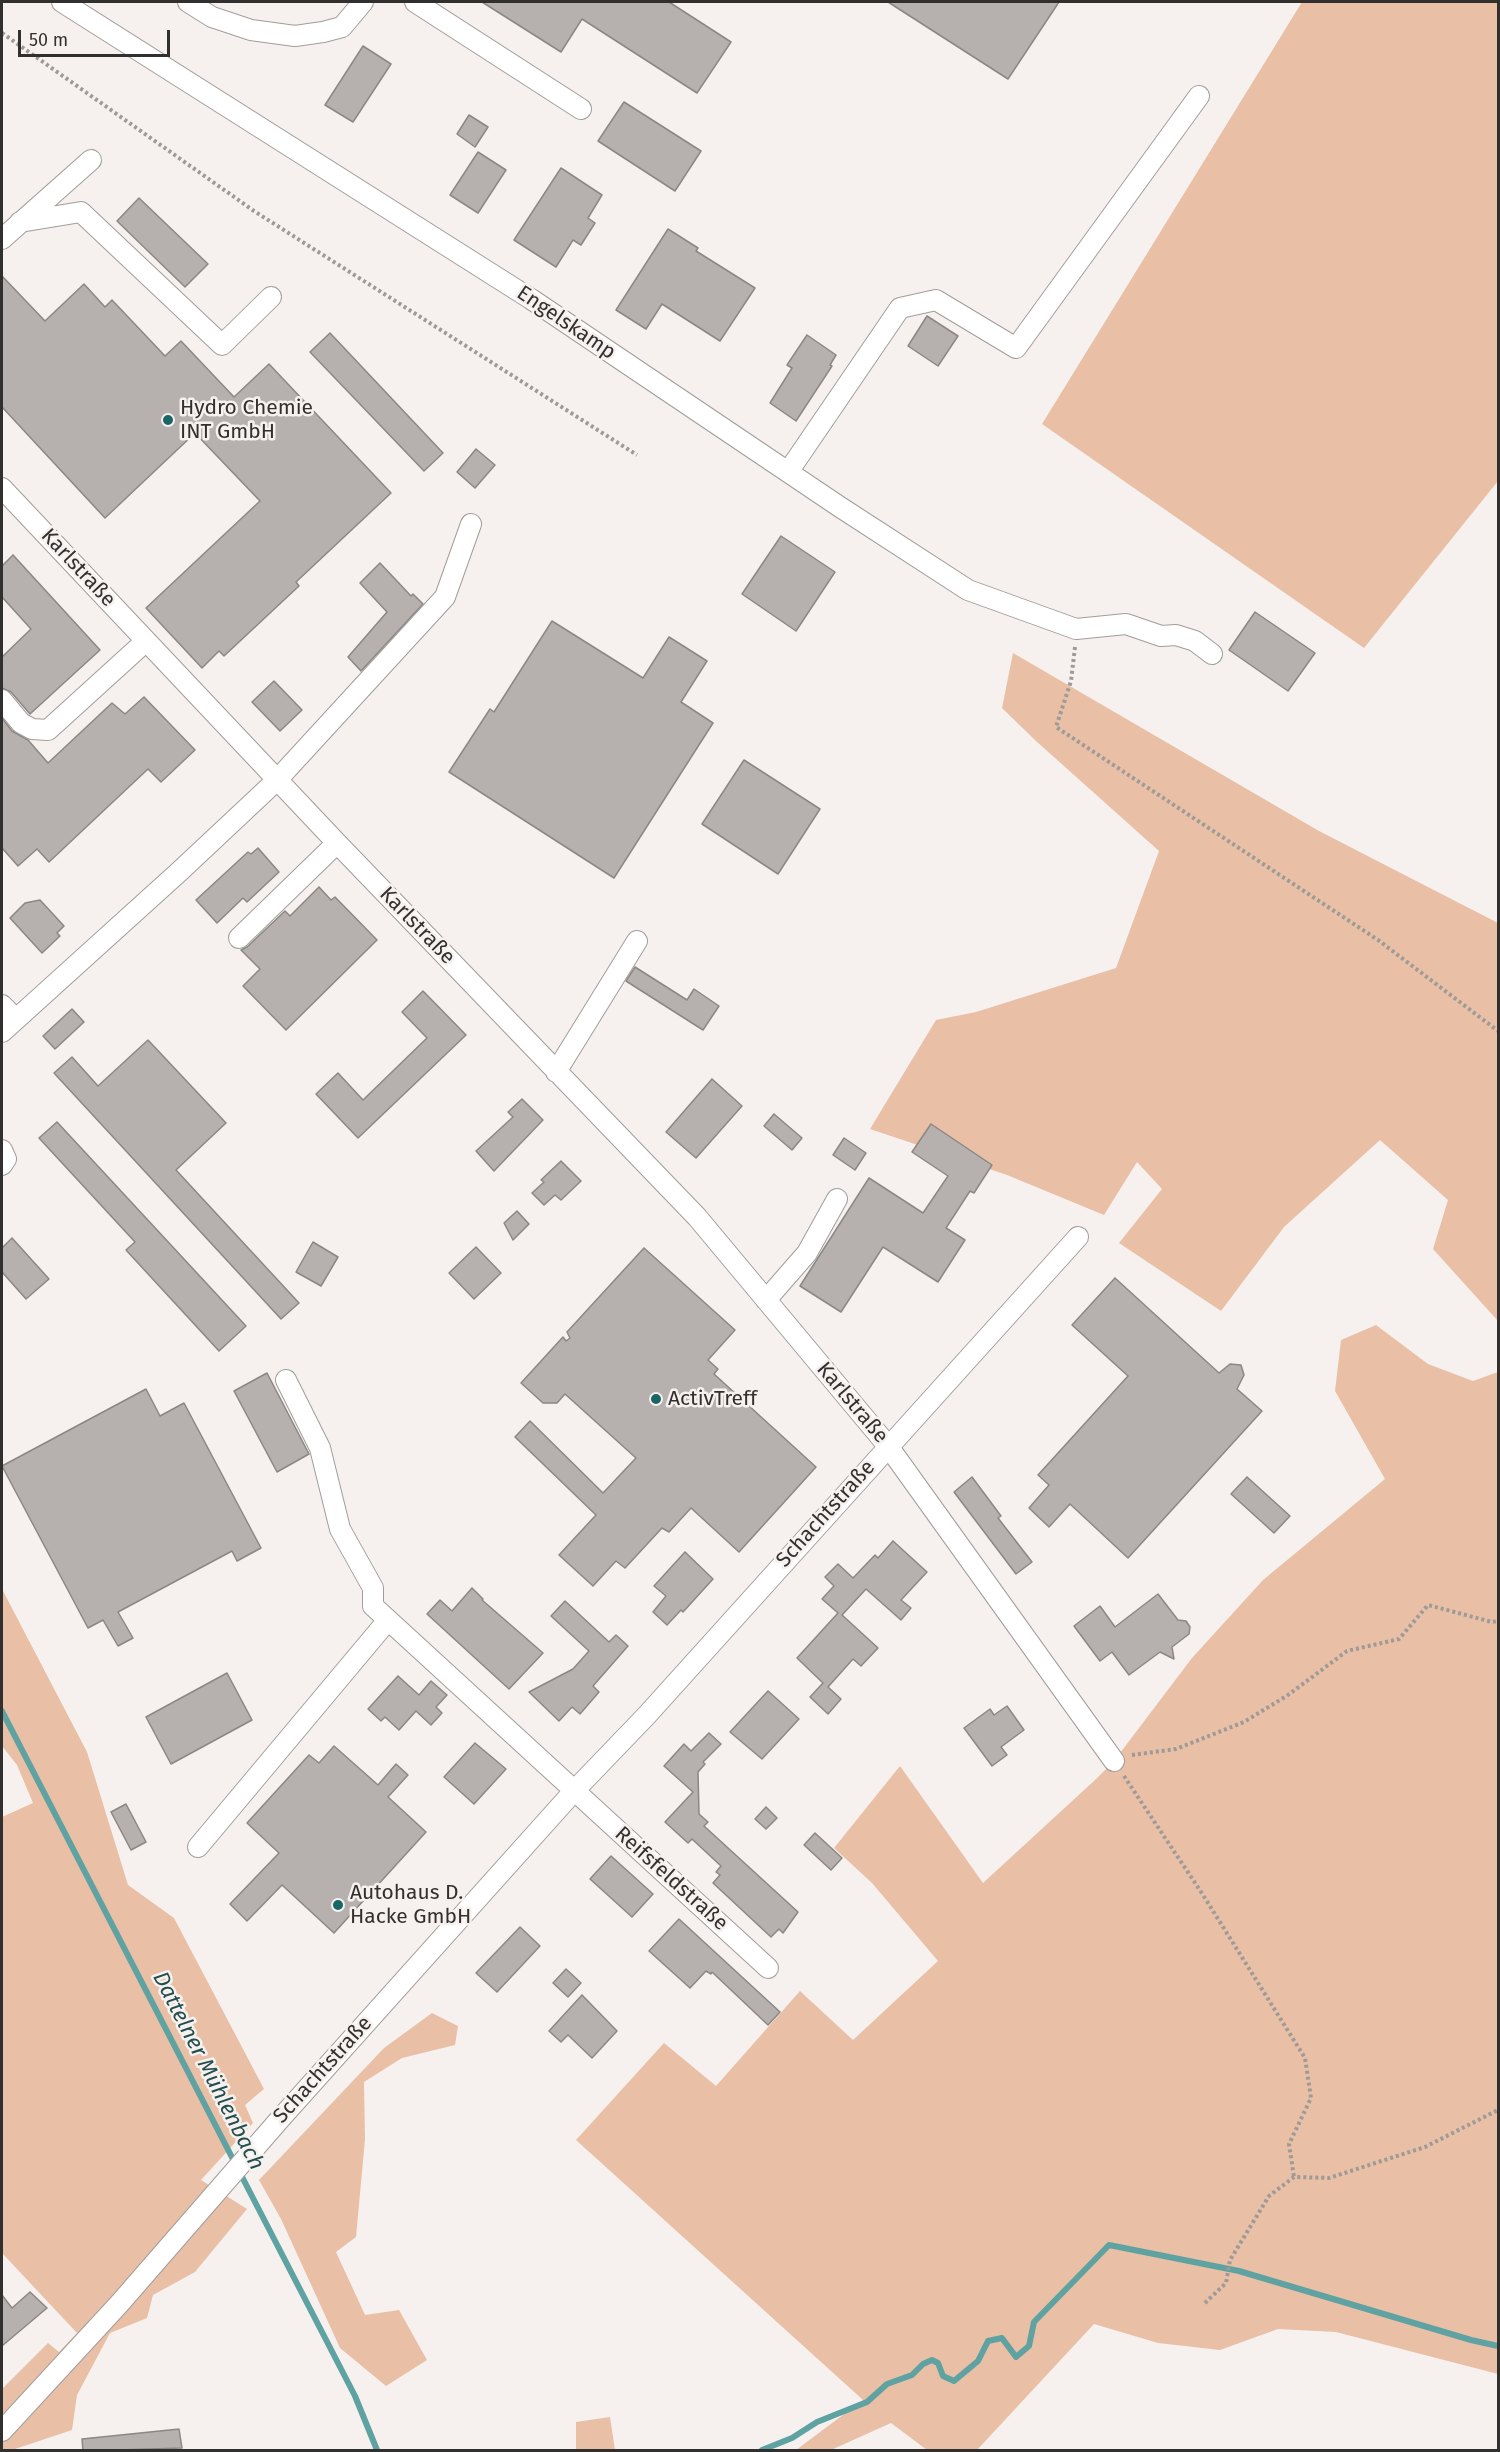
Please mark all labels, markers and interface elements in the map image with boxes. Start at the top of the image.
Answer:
scale bar [21,18,172,56]
text: 50 m [29,29,68,51]
street label: Engelskamp [512,281,620,365]
place label: Hydro Chemie INT GmbH [180,395,313,445]
marker: Hydro Chemie INT GmbH [161,413,175,427]
street label: Karlstraße [35,524,121,612]
street label: Karlstraße [374,882,460,970]
street label: Karlstraße [811,1357,893,1449]
place label: ActivTreff [668,1386,757,1412]
marker: ActivTreff [649,1392,663,1406]
street label: Schachtstraße [771,1455,881,1573]
street label: Reifsfeldstraße [609,1822,733,1936]
place label: Autohaus D. Hacke GmbH [350,1880,471,1930]
marker: Autohaus D. Hacke GmbH [331,1898,345,1912]
water label: Dattelner Mühlenbach [147,1967,269,2175]
street label: Schachtstraße [268,2011,378,2129]

